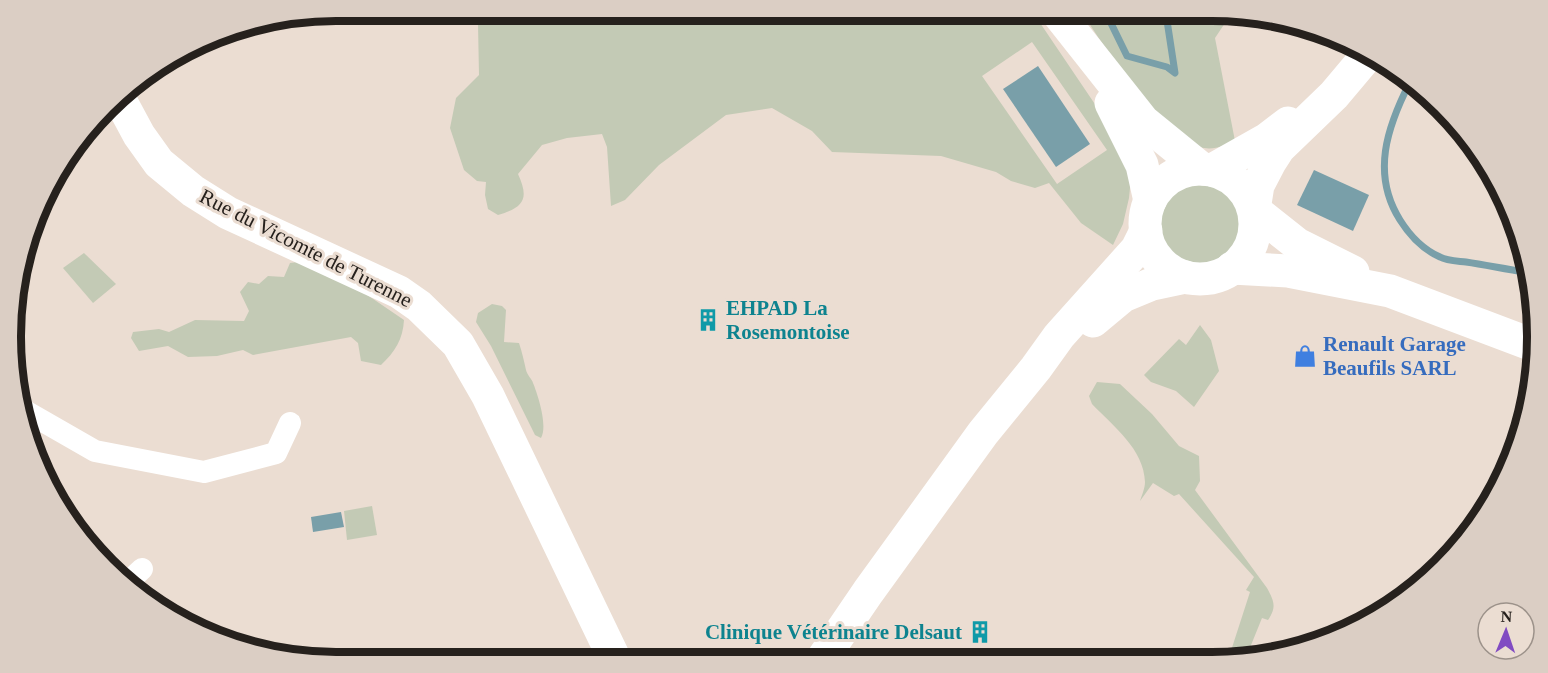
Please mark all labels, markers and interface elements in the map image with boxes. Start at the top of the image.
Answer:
street label: Rue du Vicomte de Turenne [196,184,416,312]
place label: EHPAD La Rosemontoise [726,296,850,344]
building icon: EHPAD La Rosemontoise [695,307,721,333]
place label: Renault Garage Beaufils SARL [1323,332,1466,380]
shop icon: Renault Garage Beaufils SARL [1292,343,1318,369]
north arrow [1476,601,1536,661]
text: N [1500,608,1513,625]
building icon: Clinique Vétérinaire Delsaut [967,619,993,645]
place label: Clinique Vétérinaire Delsaut [705,620,962,644]

